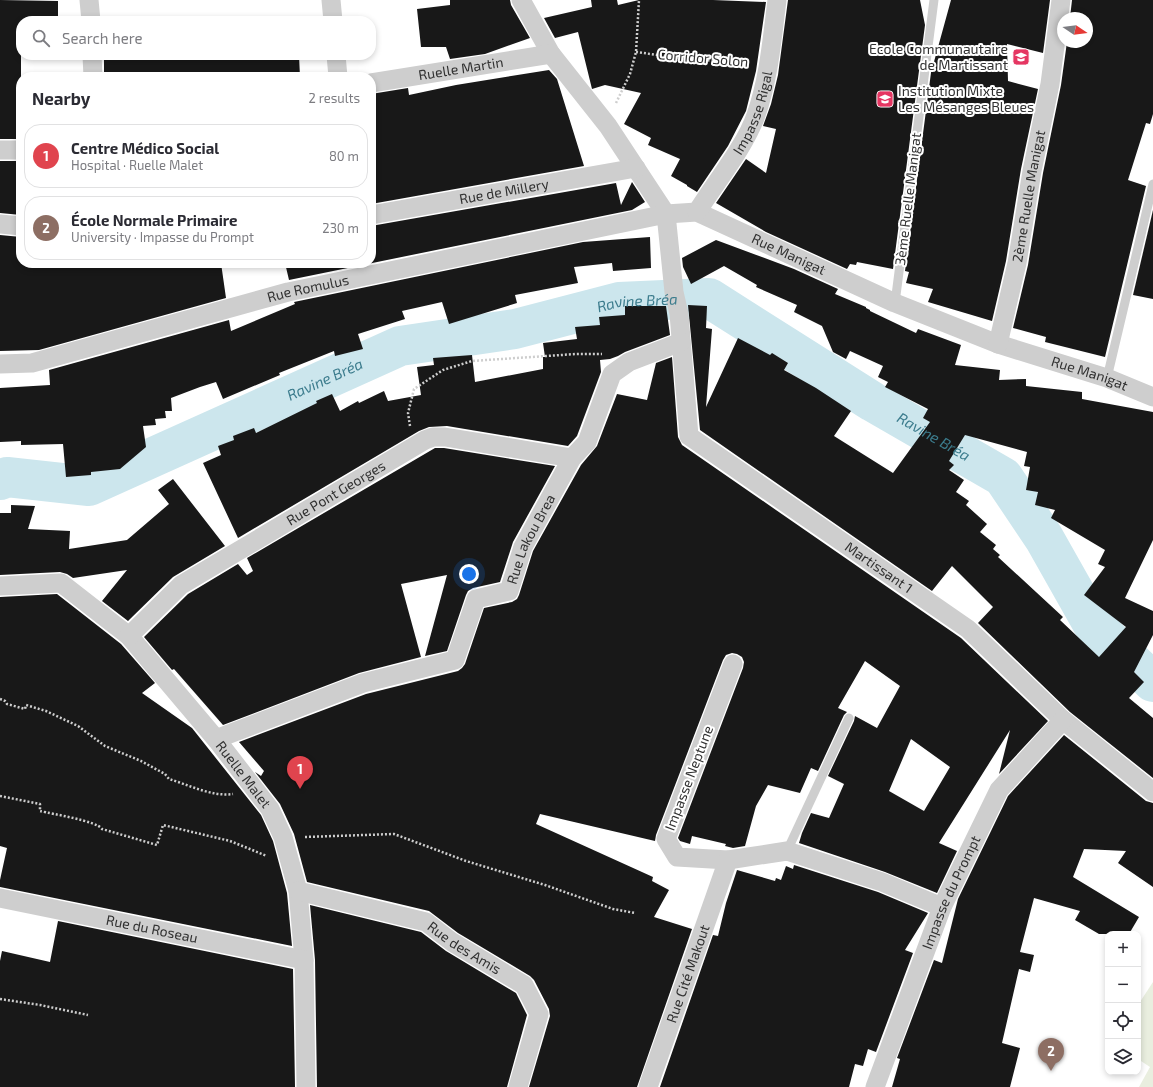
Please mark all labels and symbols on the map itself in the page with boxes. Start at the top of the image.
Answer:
north arrow [1057,12,1093,48]
place label: Ecole Communautaire de Martissant [869,40,1008,73]
street label: Corridor Solon [657,45,749,70]
school or university icon: Ecole Communautaire de Martissant [1011,47,1031,67]
street label: Ruelle Martin [417,53,504,83]
street label: Impasse Rigal [729,69,775,157]
place label: Institution Mixte Les Mésanges Bleues [898,82,1034,115]
school or university icon: Institution Mixte Les Mésanges Bleues [875,89,895,109]
street label: 2ème Ruelle Manigat [1008,129,1048,263]
street label: 3ème Ruelle Manigat [891,132,924,266]
street label: Rue de Millery [458,175,551,207]
street label: Rue Manigat [749,229,829,278]
street label: Rue Romulus [265,271,350,305]
water label: Ravine Bréa [595,289,678,315]
street label: Rue Manigat [1049,352,1131,394]
water label: Ravine Bréa [284,354,365,404]
water label: Ravine Bréa [894,408,974,464]
street label: Rue Pont Georges [283,457,388,529]
street label: Rue Lakou Brea [503,491,558,586]
street label: Martissant 1 [842,538,916,596]
your location [459,564,479,584]
street label: Impasse Neptune [661,723,716,833]
street label: Ruelle Malet [213,737,275,811]
pin: 1 [287,756,313,789]
street label: Impasse du Prompt [918,832,984,952]
street label: Rue du Roseau [105,911,199,946]
street label: Rue des Amis [424,917,504,977]
street label: Rue Cité Makout [662,922,713,1025]
pin: 2 [1038,1038,1064,1071]

